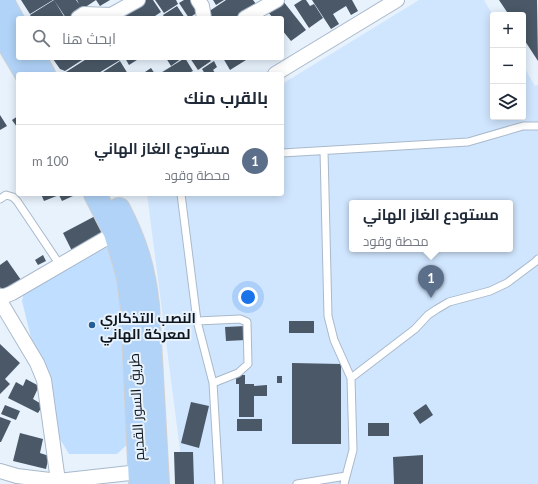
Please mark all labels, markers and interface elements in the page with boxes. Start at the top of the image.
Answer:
map controls [490,12,526,120]
button: + [490,12,526,48]
search box [16,16,284,60]
icon: search [30,27,52,49]
text: ابحث هنا [62,29,116,47]
button: − [490,48,526,84]
button: layers [490,84,526,120]
text: بالقرب منك [184,87,268,108]
text: مستودع الغاز الهاني [94,139,230,157]
text: 100 m [32,153,69,169]
text: 1 [251,153,259,169]
text: محطة وقود [164,167,230,183]
popup [349,200,513,252]
text: مستودع الغاز الهاني [363,205,499,223]
text: محطة وقود [363,233,429,249]
pin: 1 [418,265,444,298]
your location [238,287,258,307]
place label: النصب التذكاري لمعركة الهاني [100,309,196,346]
marker: النصب التذكاري لمعركة الهاني [87,320,97,330]
street label: طريق السور القديم [125,353,149,461]

